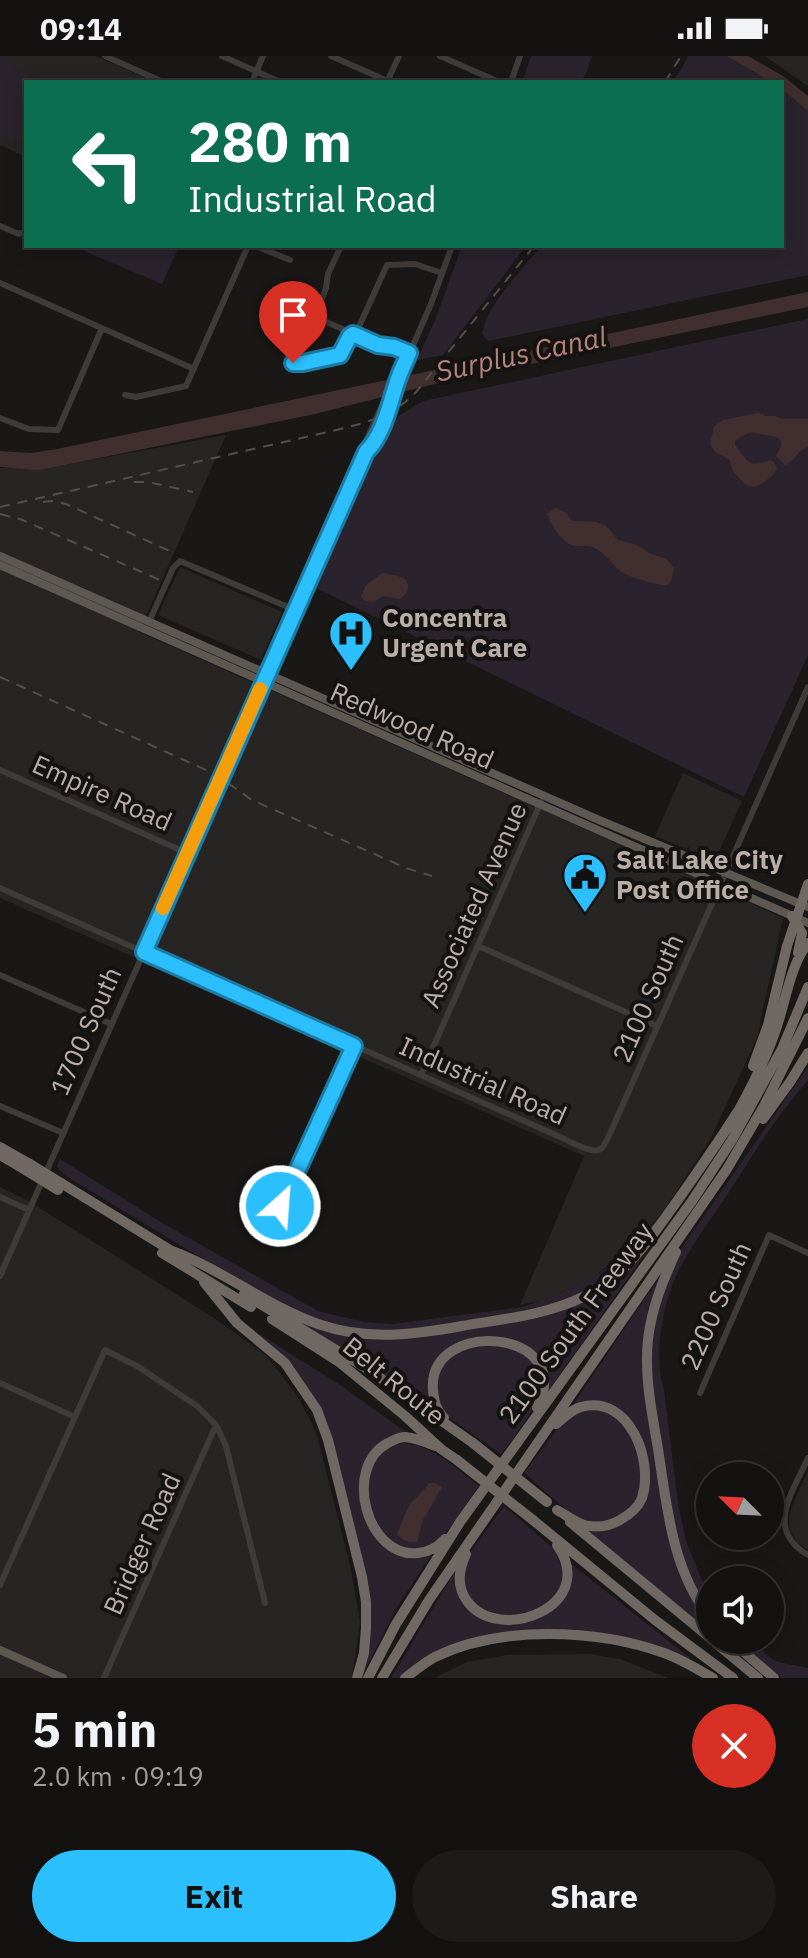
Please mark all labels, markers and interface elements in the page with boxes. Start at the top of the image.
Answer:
text: 09:14 [40,9,122,48]
text: 280 m [188,105,352,177]
icon: left [56,112,160,216]
text: Industrial Road [188,175,437,222]
pin [259,281,327,363]
icon: arrive [271,293,315,337]
water label: Surplus Canal [432,317,610,390]
place label: Concentra Urgent Care [382,600,527,664]
hospital icon: Concentra Urgent Care [327,609,375,672]
street label: Redwood Road [325,674,500,776]
street label: Empire Road [27,746,177,838]
street label: Associated Avenue [413,797,534,1013]
place label: Salt Lake City Post Office [616,842,783,906]
public building icon: Salt Lake City Post Office [561,851,609,914]
street label: 2100 South [604,928,690,1067]
street label: 1700 South [42,961,128,1100]
street label: Industrial Road [394,1028,572,1132]
position arrow [238,1164,322,1248]
street label: 2100 South Freeway [491,1215,660,1430]
street label: 2200 South [672,1236,758,1375]
street label: Belt Route [336,1329,453,1432]
north arrow [696,1462,784,1550]
map controls [696,1462,784,1654]
street label: Bridger Road [95,1468,187,1620]
button: sound [696,1566,784,1654]
text: 5 min [32,1698,157,1760]
button: close [692,1704,776,1788]
text: 2.0 km · 09:19 [32,1759,204,1793]
button: Exit [32,1850,396,1942]
button: Share [412,1850,776,1942]

